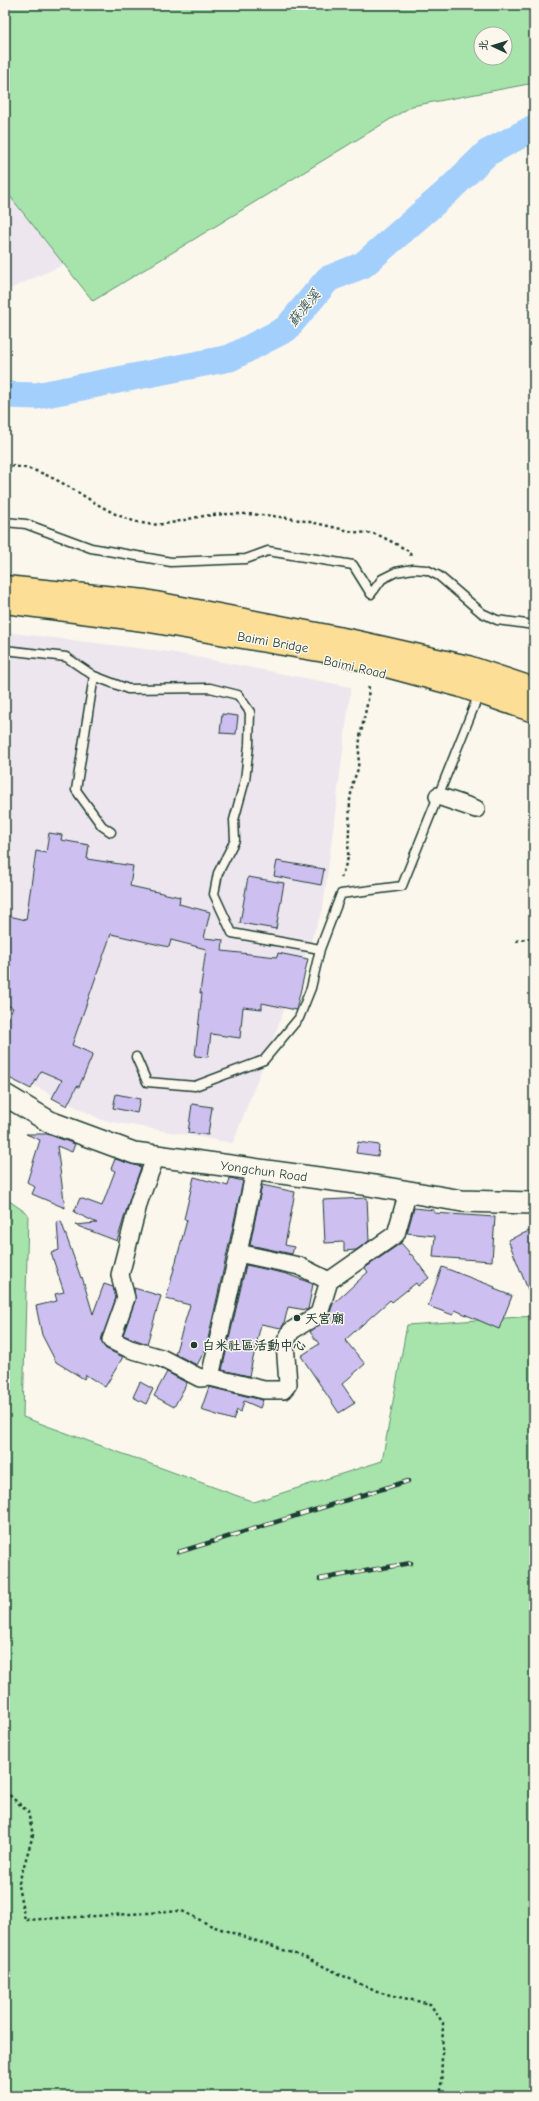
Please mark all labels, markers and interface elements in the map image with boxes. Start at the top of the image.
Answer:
north arrow [473,26,513,66]
text: 北 [477,39,490,51]
water label: 蘇澳溪 [284,286,324,330]
street label: Baimi Bridge [236,628,310,656]
street label: Baimi Road [322,653,388,681]
street label: Yongchun Road [220,1157,308,1185]
place label: 天宮廟 [305,1311,344,1326]
marker: 天宮廟 [292,1313,302,1323]
place label: 白米社區活動中心 [202,1338,306,1353]
marker: 白米社區活動中心 [189,1340,199,1350]

